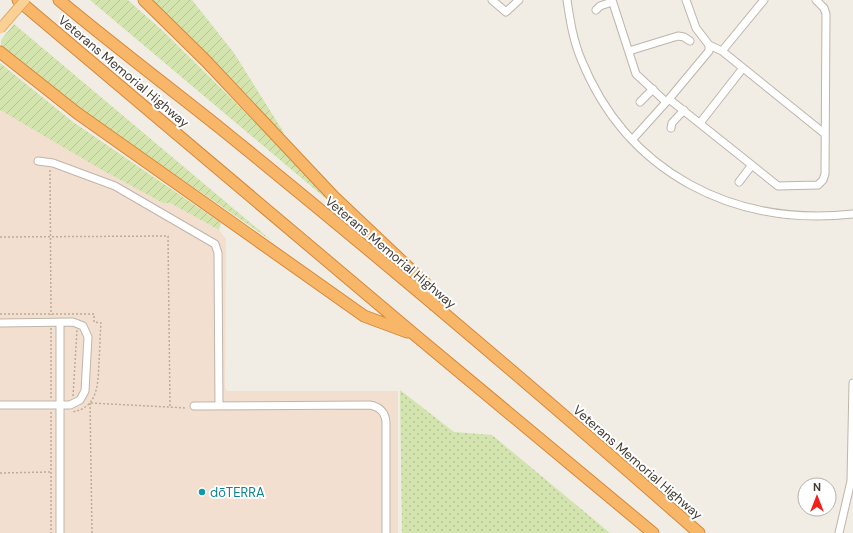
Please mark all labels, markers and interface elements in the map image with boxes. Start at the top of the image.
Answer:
street label: Veterans Memorial Highway [55,11,193,131]
street label: Veterans Memorial Highway [322,192,460,312]
street label: Veterans Memorial Highway [569,401,706,523]
north arrow [797,477,837,517]
text: N [813,480,821,494]
place label: dōTERRA [210,484,265,501]
marker: dōTERRA [197,487,207,497]

